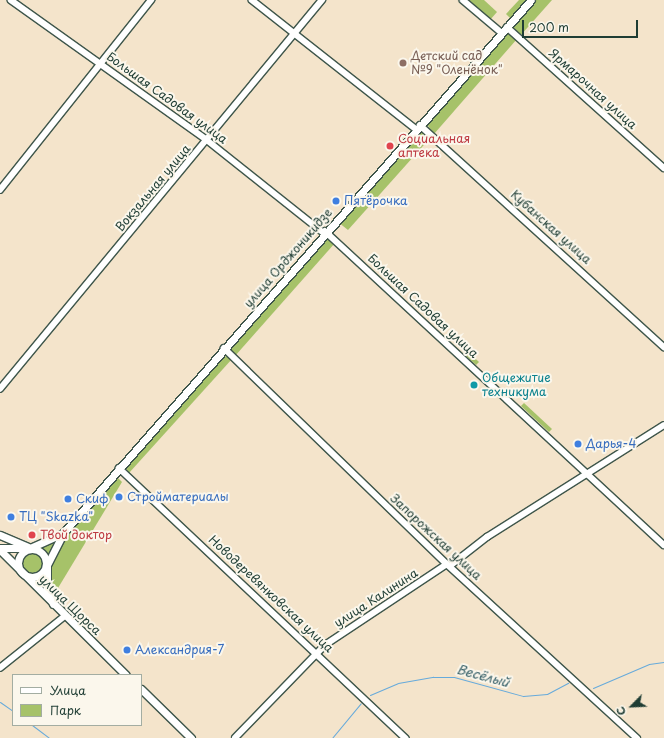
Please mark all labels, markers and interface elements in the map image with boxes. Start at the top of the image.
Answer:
scale bar [524,12,640,38]
text: 200 m [529,18,569,36]
street label: Ярмарочная улица [546,46,640,132]
street label: Большая Садовая улица [104,49,230,147]
place label: Детский сад №9 "Оленёнок" [411,49,503,77]
marker: Детский сад №9 "Оленёнок" [398,58,408,68]
place label: Социальная аптека [398,132,470,160]
street label: Вокзальная улица [112,141,194,235]
marker: Социальная аптека [385,141,395,151]
street label: Кубанская улица [508,187,594,267]
place label: Пятёрочка [344,194,407,208]
marker: Пятёрочка [331,196,341,206]
street label: улица Орджоникидзе [241,205,335,311]
street label: Большая Садовая улица [365,251,481,361]
place label: Общежитие техникума [482,371,551,399]
marker: Общежитие техникума [469,380,479,390]
place label: Дарья-4 [586,437,636,451]
marker: Дарья-4 [573,439,583,449]
place label: Стройматериалы [127,490,229,504]
street label: Запорожская улица [387,491,485,583]
place label: Скиф [76,492,109,506]
marker: Стройматериалы [114,492,124,502]
marker: Скиф [63,494,73,504]
place label: ТЦ "Skazka" [19,510,94,524]
marker: ТЦ "Skazka" [6,512,16,522]
place label: Твой доктор [40,528,112,542]
marker: Твой доктор [27,530,37,540]
street label: Новодеревянковская улица [206,532,336,656]
street label: улица Калинина [331,565,421,631]
street label: улица Щорса [36,572,104,638]
place label: Александрия-7 [135,643,224,657]
marker: Александрия-7 [122,645,132,655]
water label: Весёлый [455,662,511,690]
legend [12,674,142,726]
text: Улица [50,681,86,699]
north arrow [612,686,652,726]
text: Парк [50,701,81,719]
text: С [611,704,630,718]

